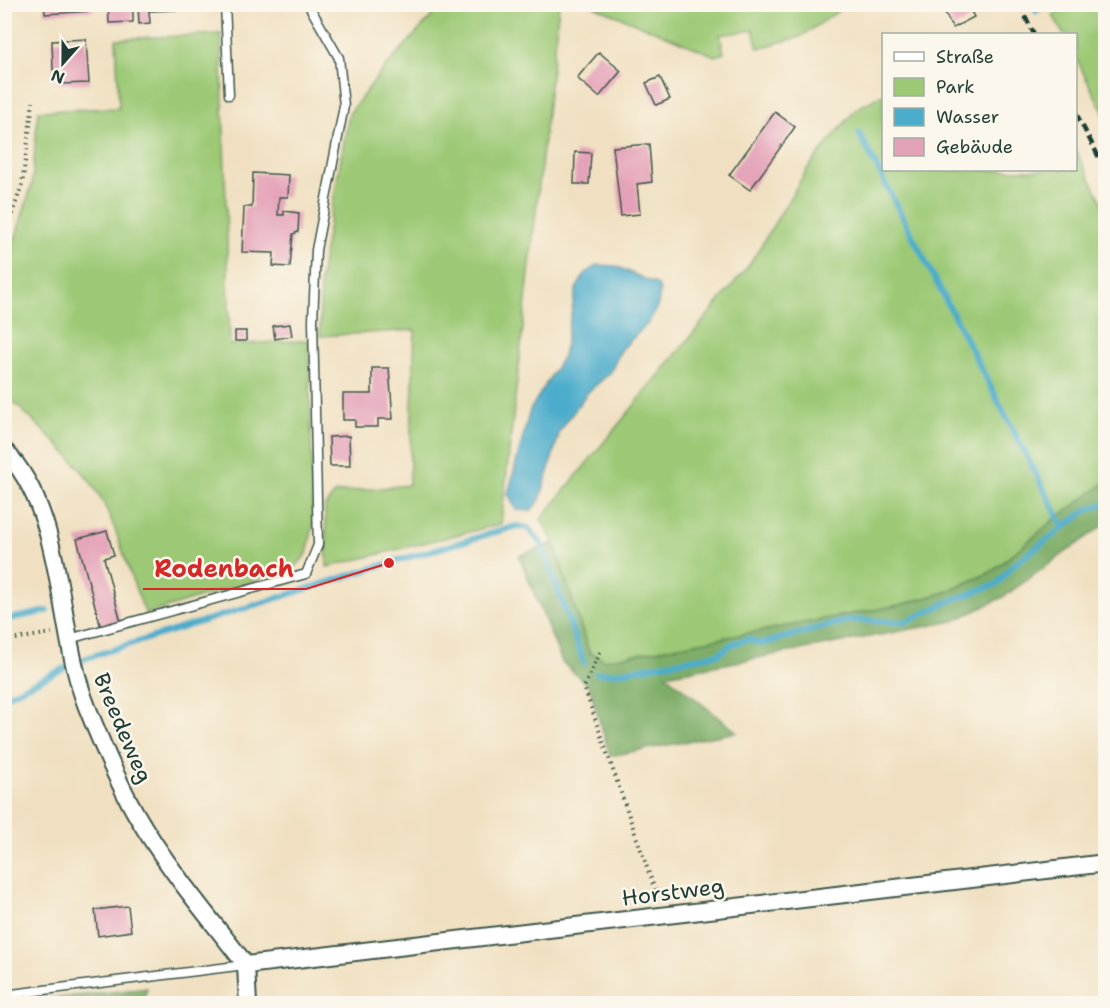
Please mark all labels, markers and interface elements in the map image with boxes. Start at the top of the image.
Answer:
north arrow [33,33,93,93]
legend [882,33,1077,171]
text: Straße [936,45,994,69]
text: N [48,64,67,89]
text: Park [936,75,975,99]
text: Wasser [936,105,999,129]
text: Gebäude [936,135,1013,159]
callout: Rodenbach [143,547,306,589]
text: Rodenbach [154,553,294,585]
street label: Breedeweg [87,669,159,787]
street label: Horstweg [620,871,726,913]

